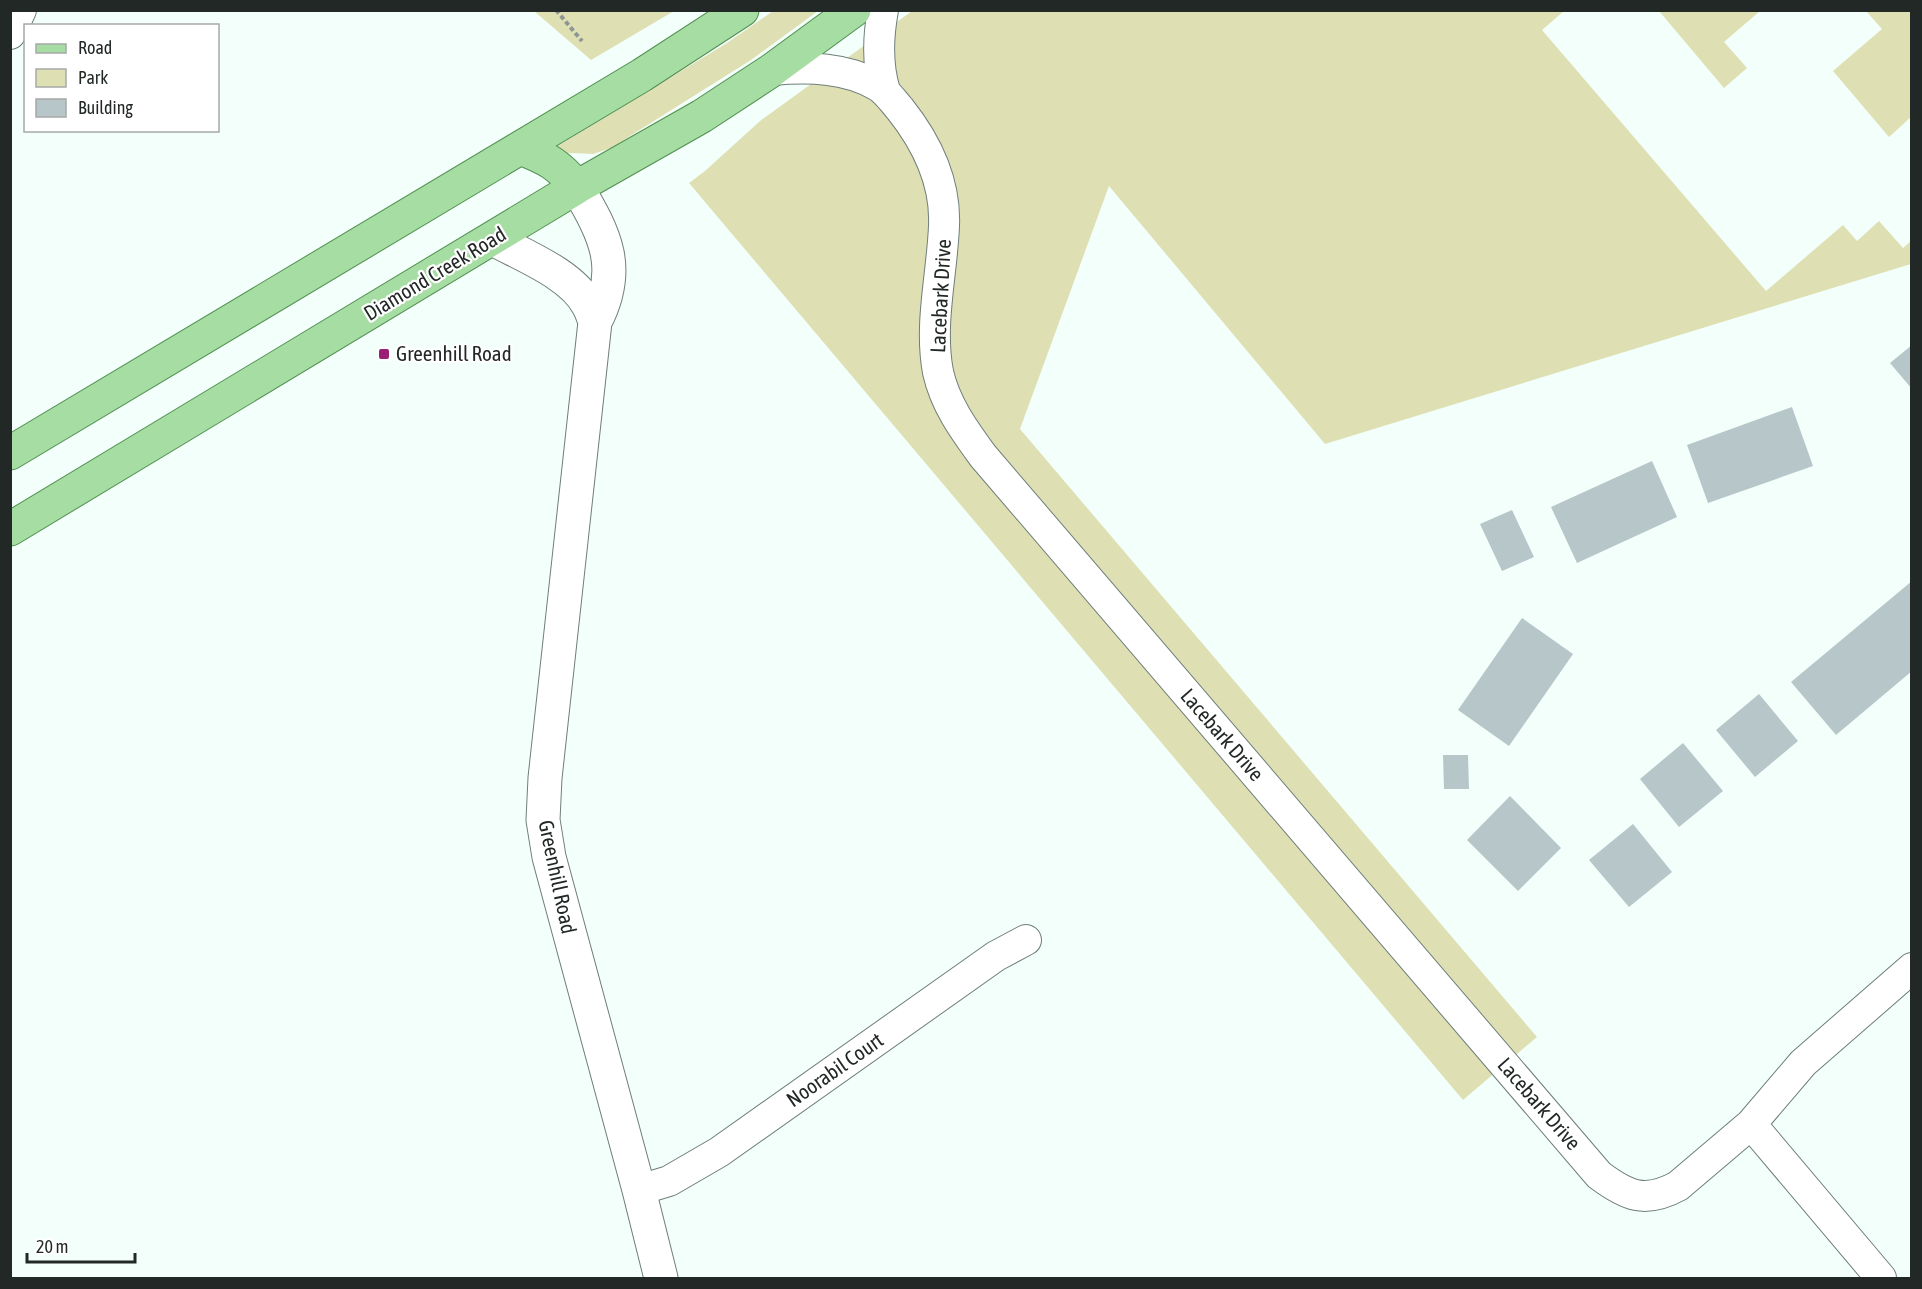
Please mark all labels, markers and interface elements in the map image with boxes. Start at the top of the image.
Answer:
legend [24,24,219,132]
text: Road [78,37,112,58]
text: Park [78,67,108,88]
text: Building [78,97,133,118]
street label: Diamond Creek Road [359,221,510,325]
street label: Lacebark Drive [925,238,955,353]
place label: Greenhill Road [396,341,512,365]
marker: Greenhill Road [377,347,391,361]
street label: Lacebark Drive [1176,683,1269,785]
street label: Greenhill Road [534,818,582,936]
street label: Noorabil Court [782,1027,887,1111]
street label: Lacebark Drive [1493,1052,1586,1154]
scale bar [27,1226,135,1264]
text: 20 m [36,1236,68,1257]

